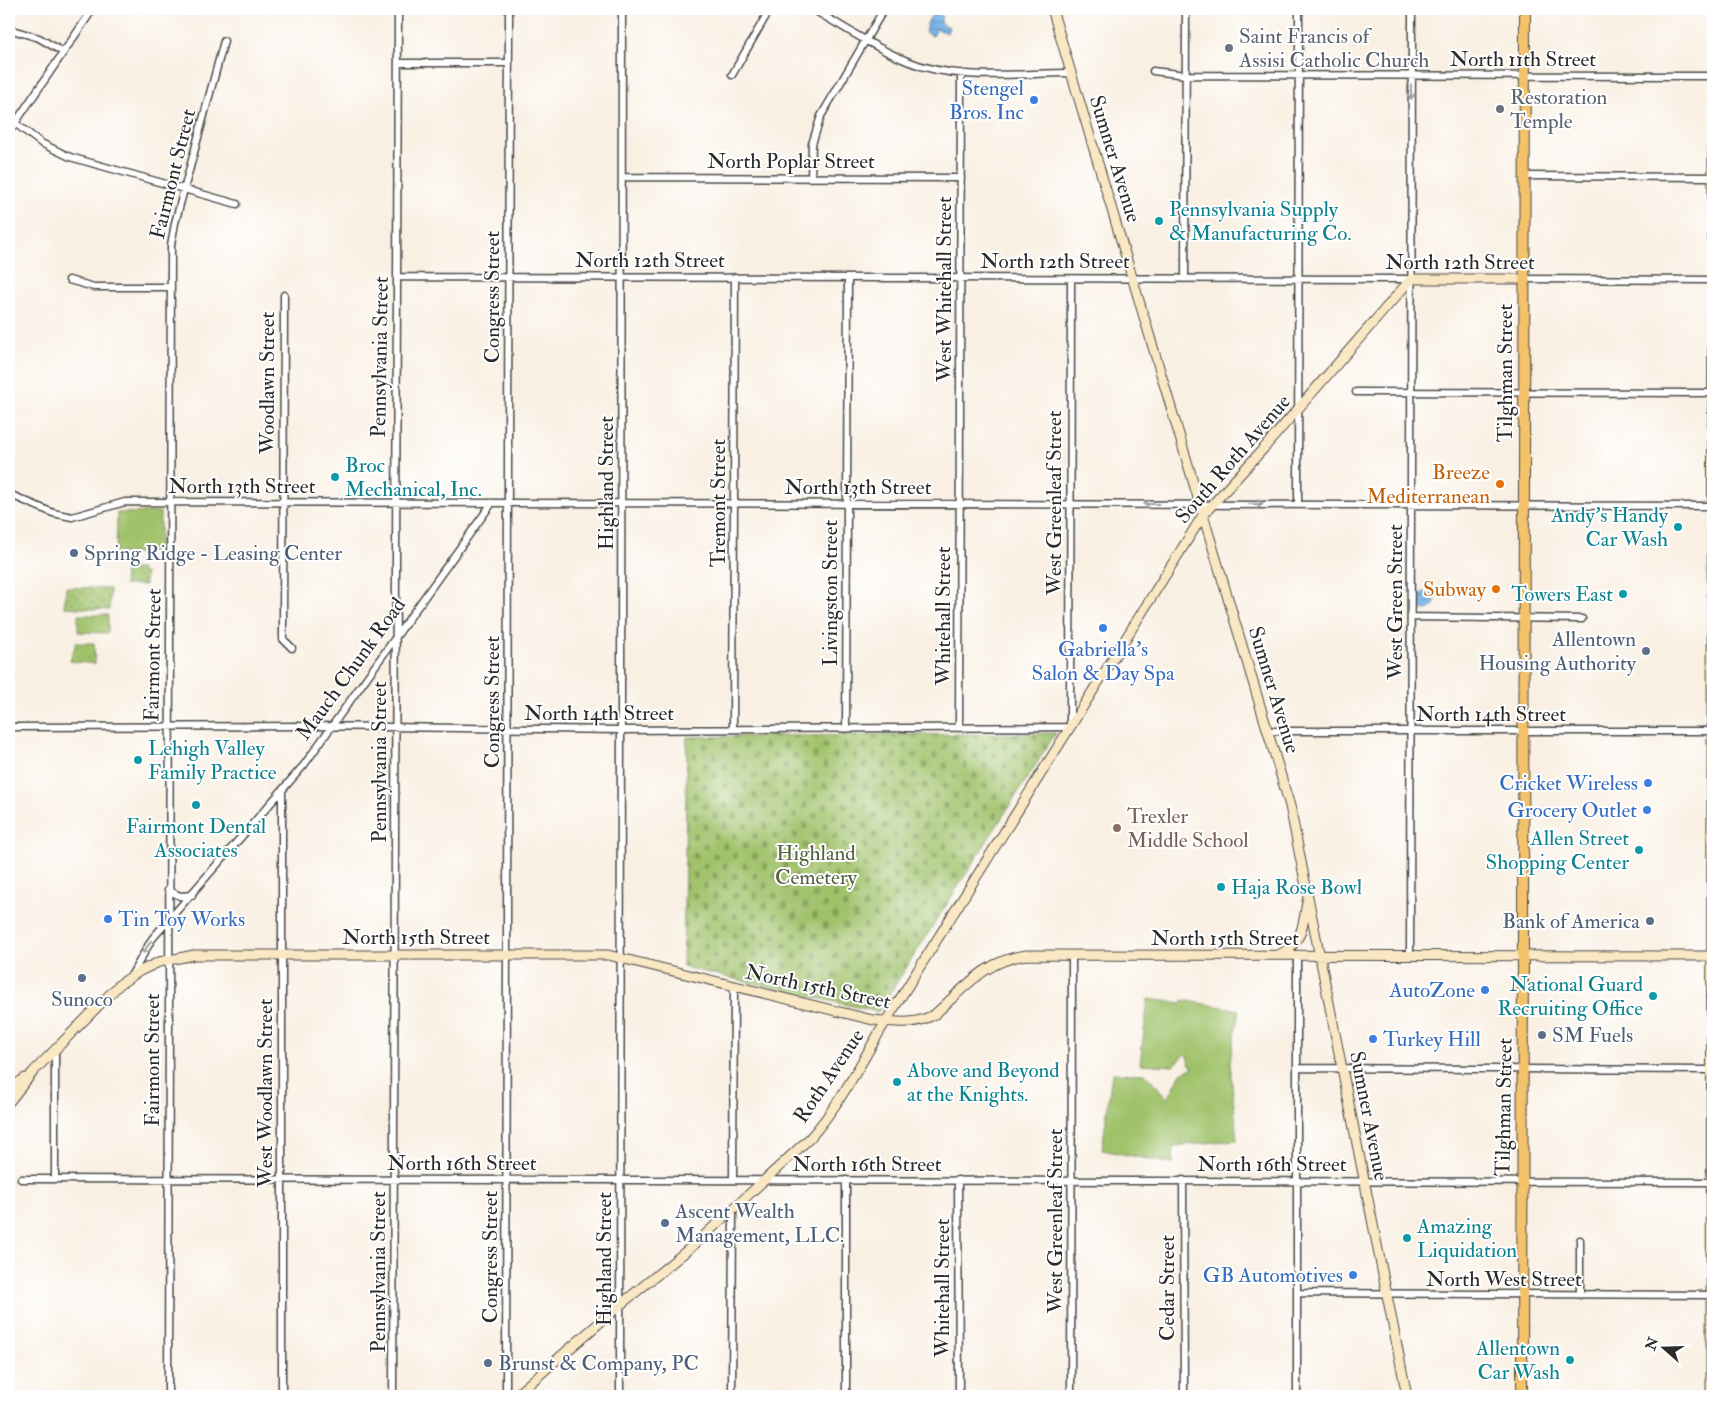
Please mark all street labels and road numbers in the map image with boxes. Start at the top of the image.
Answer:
street label: North 11th Street [1450,46,1596,73]
street label: Sumner Avenue [1083,92,1147,226]
street label: Fairmont Street [144,106,202,242]
street label: North Poplar Street [707,148,875,175]
street label: West Whitehall Street [931,196,958,383]
street label: Congress Street [479,230,506,363]
street label: North 12th Street [575,247,725,274]
street label: North 12th Street [980,248,1130,275]
street label: North 12th Street [1385,249,1535,276]
street label: Pennsylvania Street [365,276,395,438]
street label: Tilghman Street [1492,304,1519,442]
street label: Woodlawn Street [254,311,281,455]
street label: South Roth Avenue [1169,389,1297,529]
street label: West Greenleaf Street [1041,410,1068,597]
street label: Highland Street [593,416,620,550]
street label: Tremont Street [705,438,732,567]
street label: North 13th Street [169,473,316,500]
street label: North 13th Street [785,474,932,501]
street label: Livingston Street [817,520,844,666]
street label: West Green Street [1382,524,1409,681]
street label: Whitehall Street [930,546,957,687]
street label: Fairmont Street [138,588,168,722]
street label: Mauch Chunk Road [290,592,412,746]
street label: Sumner Avenue [1242,623,1306,757]
street label: Congress Street [479,635,506,768]
street label: Pennsylvania Street [366,681,393,843]
street label: North 14th Street [524,700,674,727]
street label: North 14th Street [1416,701,1566,728]
street label: North 15th Street [342,924,490,951]
street label: North 15th Street [1151,925,1299,952]
street label: North 15th Street [743,958,893,1016]
street label: Fairmont Street [139,993,166,1127]
street label: West Woodlawn Street [252,998,279,1189]
street label: Roth Avenue [788,1024,871,1128]
street label: Tilghman Street [1489,1037,1519,1176]
street label: Sumner Avenue [1343,1049,1395,1183]
street label: West Greenleaf Street [1042,1128,1069,1315]
street label: North 16th Street [387,1150,537,1177]
street label: North 16th Street [792,1151,942,1178]
street label: North 16th Street [1197,1151,1347,1178]
street label: Congress Street [477,1190,504,1323]
street label: Pennsylvania Street [365,1191,392,1353]
street label: Highland Street [591,1192,618,1326]
street label: Whitehall Street [929,1218,956,1359]
street label: Cedar Street [1154,1235,1181,1341]
street label: North West Street [1426,1266,1582,1293]

